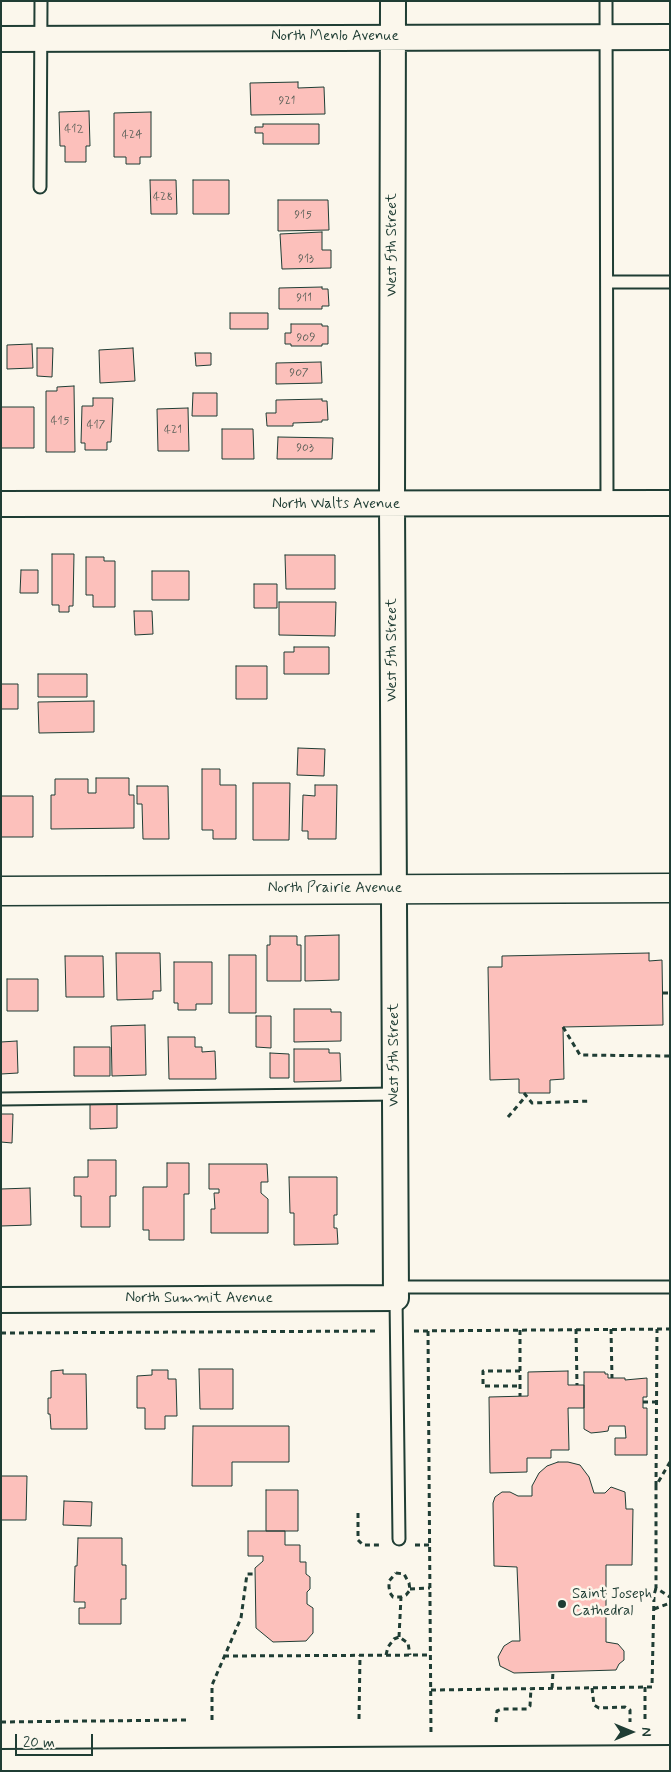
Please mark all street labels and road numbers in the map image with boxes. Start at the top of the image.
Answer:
street label: North Menlo Avenue [271,28,399,46]
street label: West 5th Street [384,193,402,297]
street label: North Walts Avenue [272,496,400,514]
street label: West 5th Street [384,598,402,702]
street label: North Prairie Avenue [268,880,402,898]
street label: West 5th Street [386,1003,404,1107]
street label: North Summit Avenue [125,1290,273,1308]

